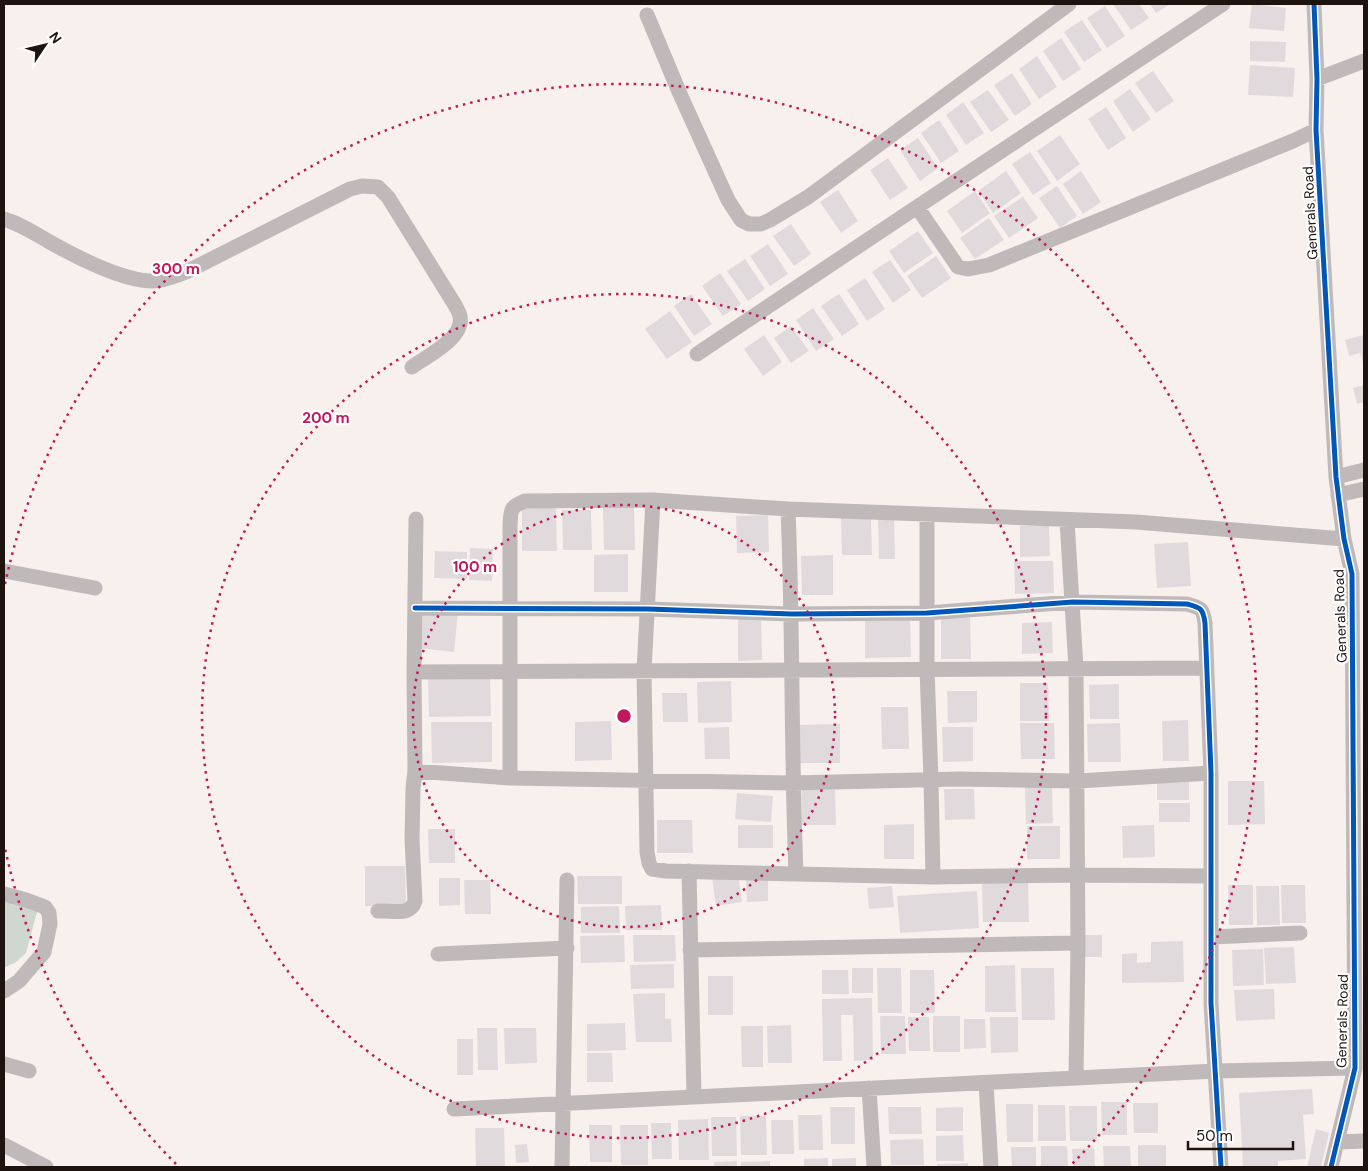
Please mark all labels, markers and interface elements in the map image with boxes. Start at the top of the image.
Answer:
north arrow [20,20,70,70]
text: N [45,28,66,47]
street label: Generals Road [1299,166,1321,260]
text: 300 m [152,259,200,279]
text: 200 m [302,408,350,428]
text: 100 m [453,557,497,577]
street label: Generals Road [1329,569,1351,663]
centre of rings [615,707,633,725]
street label: Generals Road [1332,974,1352,1068]
scale bar [1188,1118,1293,1150]
text: 50 m [1196,1126,1233,1146]

